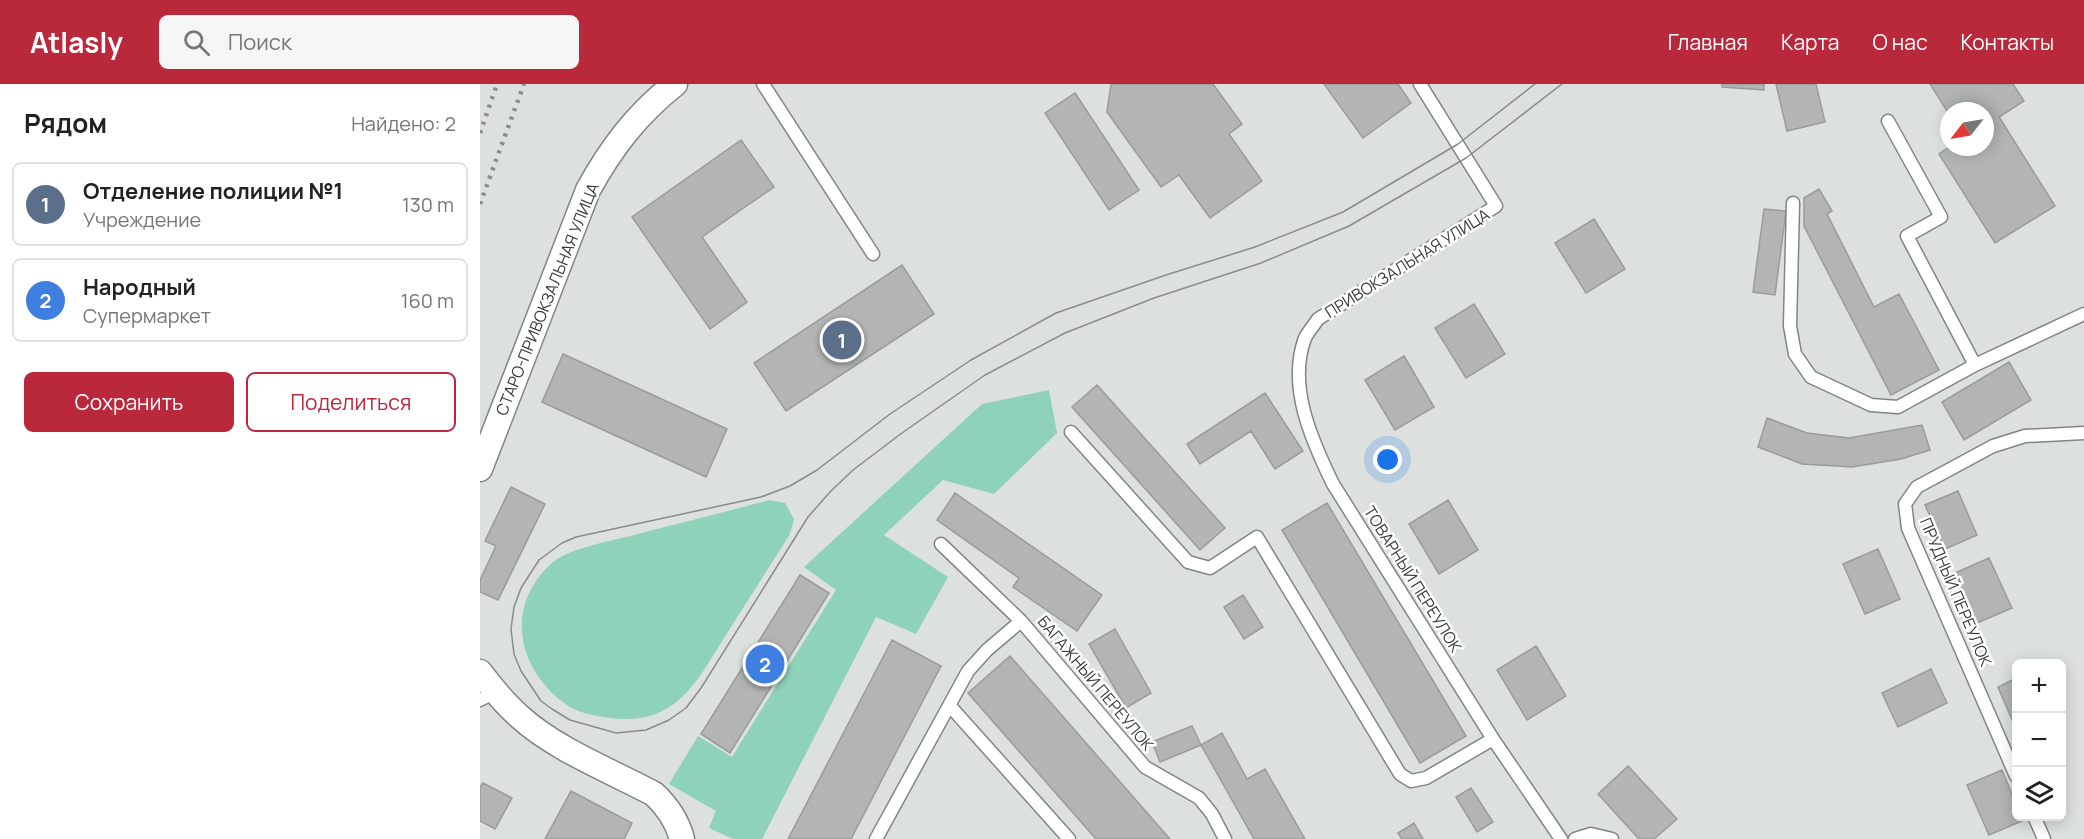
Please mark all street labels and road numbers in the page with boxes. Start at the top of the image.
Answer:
street label: СТАРО-ПРИВОКЗАЛЬНАЯ УЛИЦА [490,179,604,419]
street label: ПРИВОКЗАЛЬНАЯ УЛИЦА [1320,203,1494,323]
street label: ТОВАРНЫЙ ПЕРЕУЛОК [1359,502,1467,657]
street label: ПРУДНЫЙ ПЕРЕУЛОК [1915,514,1997,670]
street label: БАГАЖНЫЙ ПЕРЕУЛОК [1033,611,1159,755]

